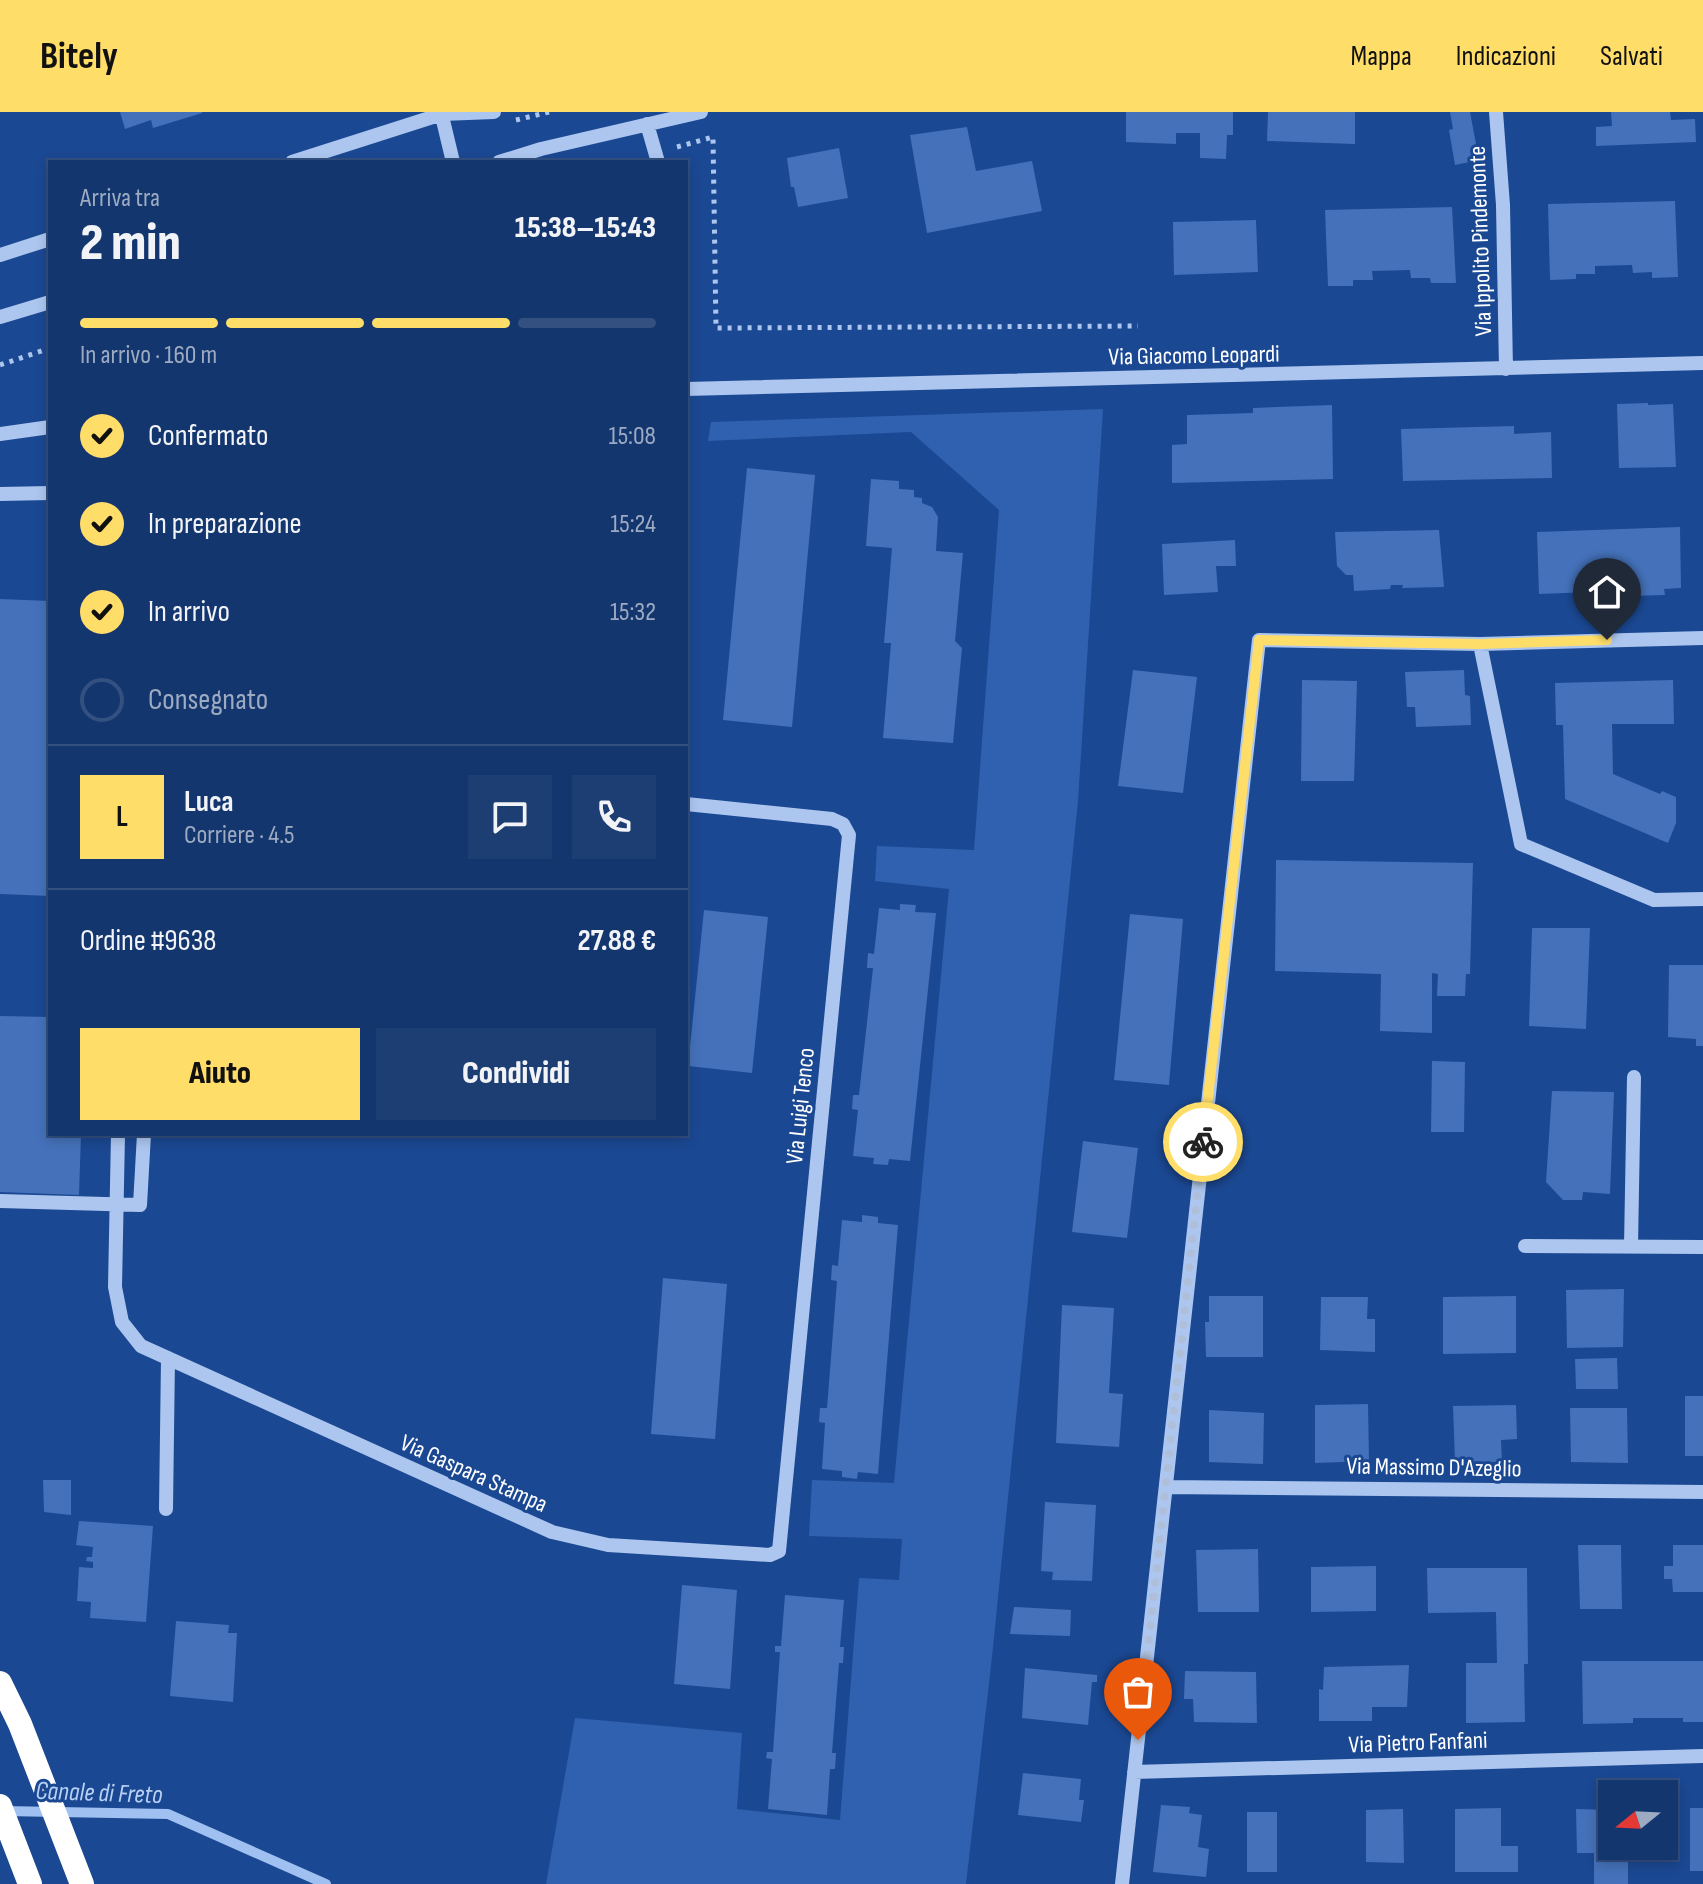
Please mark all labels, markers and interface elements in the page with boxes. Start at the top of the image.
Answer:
text: Bitely [40,34,118,79]
text: Mappa [1351,40,1412,73]
text: Indicazioni [1456,40,1556,73]
text: Salvati [1600,40,1663,73]
street label: Via Ippolito Pindemonte [1463,145,1498,337]
text: Arriva tra [80,183,160,214]
text: 15:38–15:43 [515,210,656,246]
text: 2 min [80,212,181,275]
text: In arrivo · 160 m [80,340,217,371]
street label: Via Giacomo Leopardi [1108,340,1280,371]
icon: check [80,414,124,458]
text: Confermato [148,418,268,454]
text: 15:08 [609,421,656,452]
icon: check [80,502,124,546]
text: In preparazione [148,506,302,542]
text: 15:24 [610,509,656,540]
pin [1573,558,1641,640]
icon: home [1585,570,1629,614]
icon: check [80,590,124,634]
text: In arrivo [148,594,230,630]
text: 15:32 [610,597,656,628]
text: Consegnato [148,682,268,718]
button: chat [468,775,552,859]
button: phone [572,775,656,859]
text: Luca [184,784,234,820]
text: L [116,799,128,835]
text: Corriere · 4.5 [184,820,294,851]
text: Ordine #9638 [80,923,216,959]
text: 27.88 € [577,923,656,959]
button: Aiuto [80,1028,360,1120]
button: Condividi [376,1028,656,1120]
street label: Via Luigi Tenco [780,1046,821,1166]
courier [1163,1102,1243,1182]
icon: bike [1181,1120,1225,1164]
street label: Via Gaspara Stampa [396,1428,552,1519]
street label: Via Massimo D'Azeglio [1346,1451,1522,1484]
pin [1104,1658,1172,1740]
icon: bag [1116,1670,1160,1714]
street label: Via Pietro Fanfani [1348,1726,1488,1759]
water label: Canale di Freto [35,1776,163,1811]
north arrow [1598,1780,1678,1860]
map controls [1598,1780,1678,1860]

